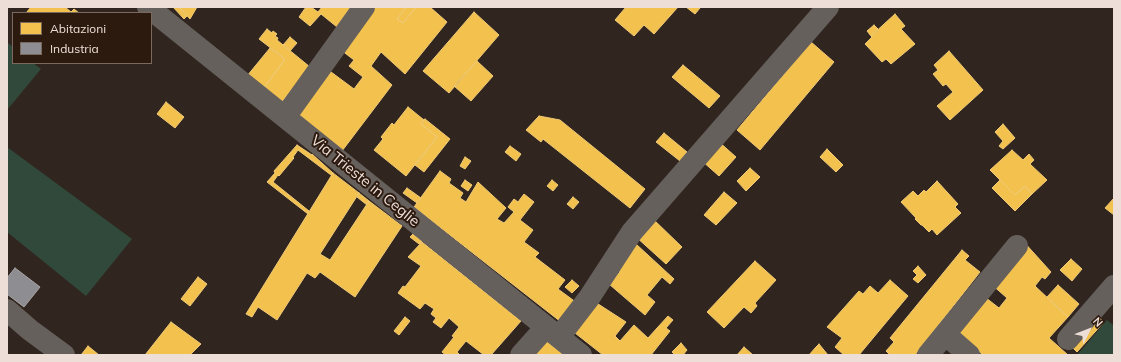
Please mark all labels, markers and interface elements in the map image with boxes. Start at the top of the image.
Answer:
legend [12,12,152,64]
text: Abitazioni [50,21,106,36]
text: Industria [50,41,99,56]
street label: Via Trieste in Ceglie [307,131,423,231]
north arrow [1069,310,1109,350]
text: N [1090,314,1106,330]

